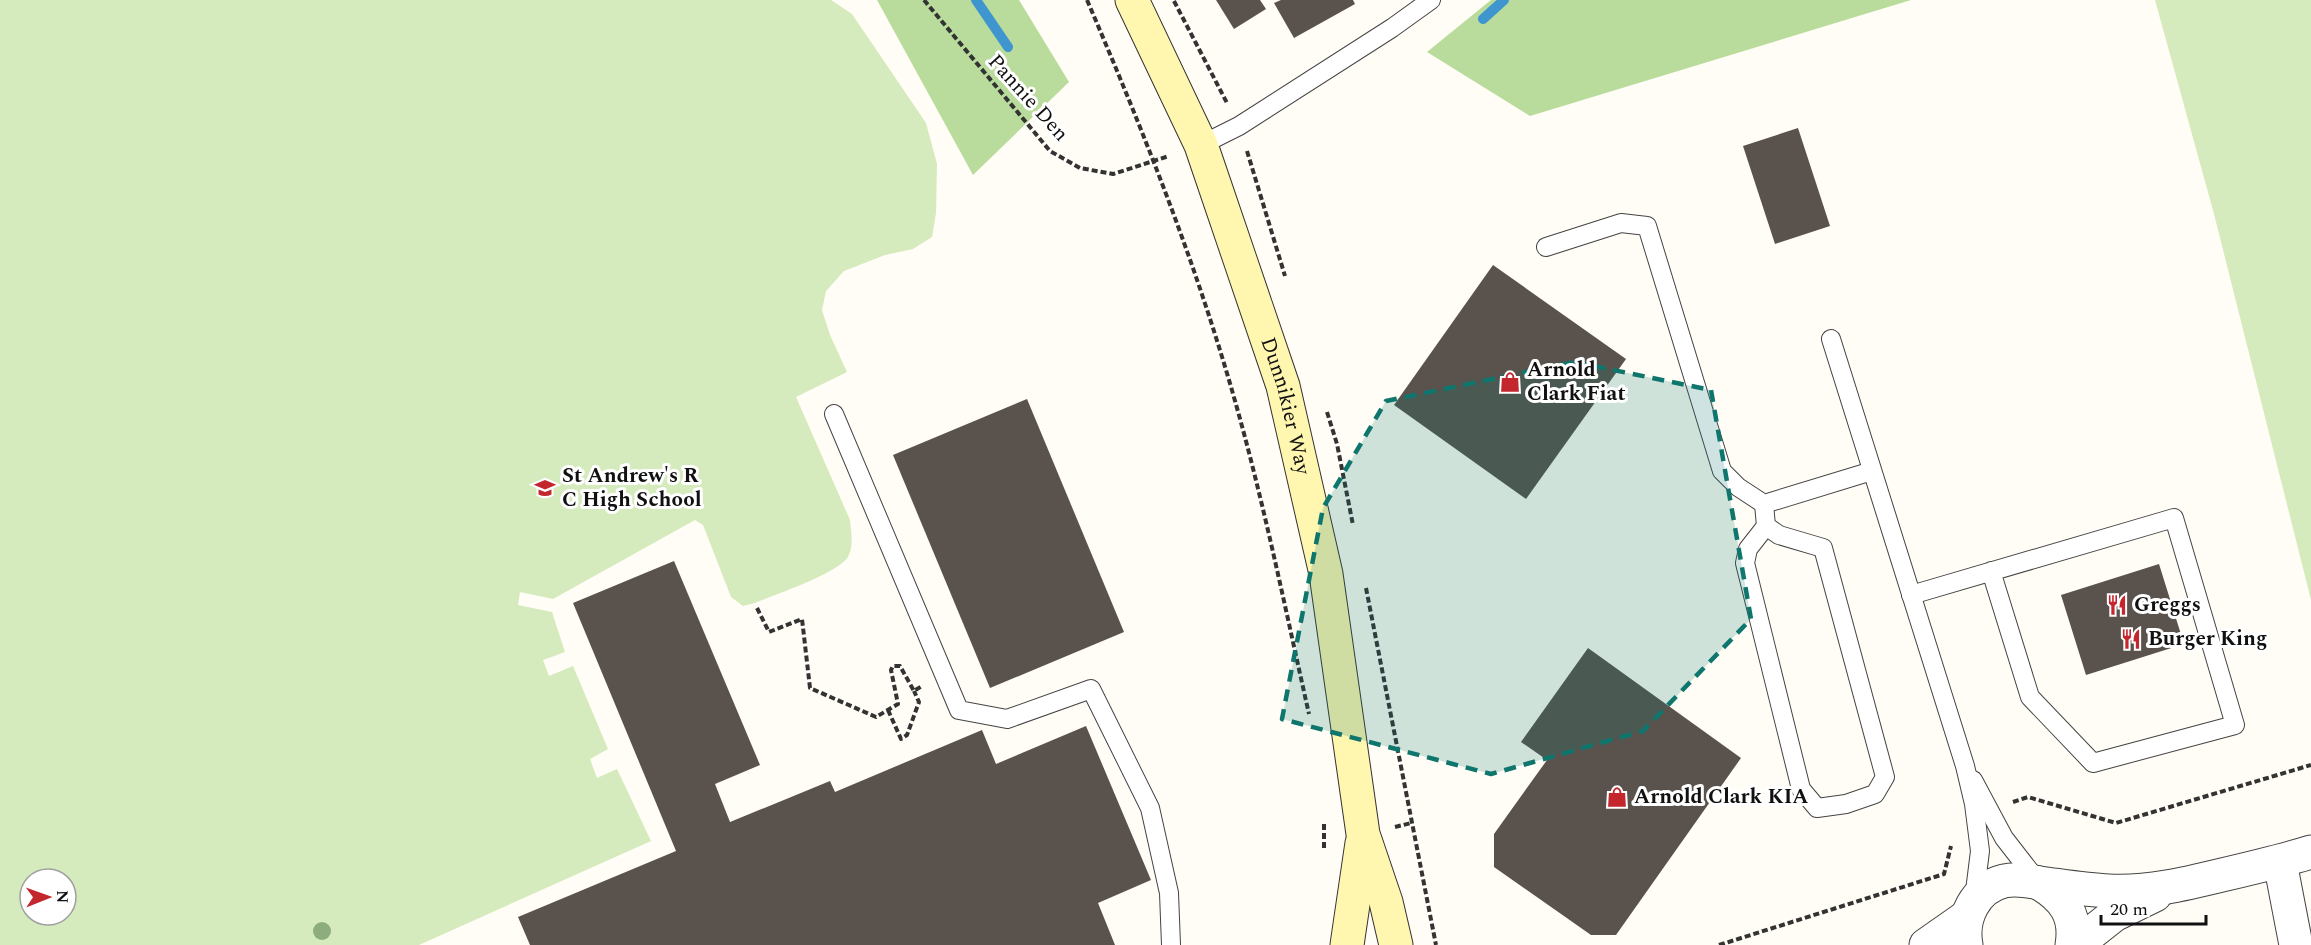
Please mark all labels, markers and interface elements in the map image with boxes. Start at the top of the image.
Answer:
street label: Pannie Den [980,47,1076,149]
street label: Dunnikier Way [1252,333,1319,479]
place label: Arnold Clark Fiat [1527,354,1626,410]
shop icon: Arnold Clark Fiat [1498,370,1522,394]
place label: St Andrew's R C High School [562,460,702,516]
school or university icon: St Andrew's R C High School [533,476,557,500]
place label: Greggs [2134,589,2201,621]
restaurant icon: Greggs [2105,593,2129,617]
place label: Burger King [2148,623,2267,655]
restaurant icon: Burger King [2119,627,2143,651]
place label: Arnold Clark KIA [1634,781,1809,813]
shop icon: Arnold Clark KIA [1605,785,1629,809]
north arrow [18,867,78,927]
scale bar [2101,888,2206,926]
text: N [50,890,74,903]
text: 20 m [2110,896,2148,923]

